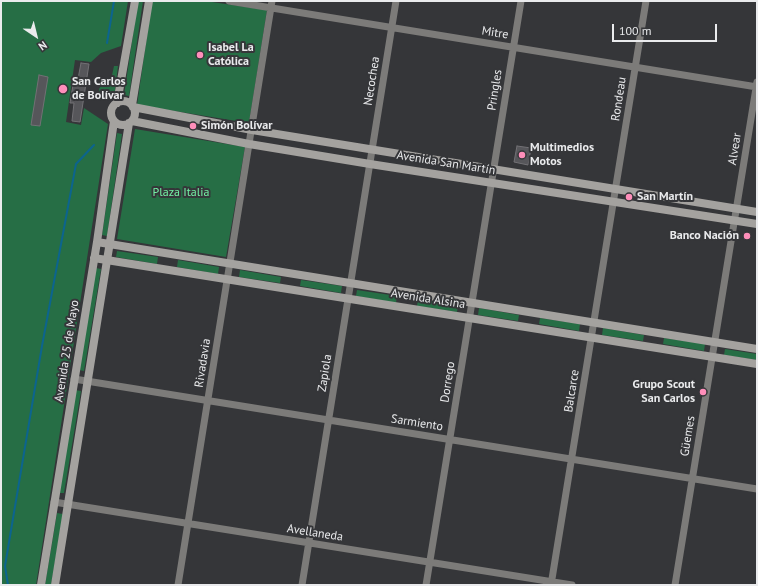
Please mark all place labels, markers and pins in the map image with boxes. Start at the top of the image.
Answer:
place label: Isabel La Católica [208,41,254,69]
marker: Isabel La Católica [195,50,205,60]
place label: San Carlos de Bolívar [72,75,126,103]
marker: San Carlos de Bolívar [57,83,69,95]
place label: Simón Bolívar [201,119,272,133]
marker: Simón Bolívar [188,121,198,131]
place label: Multimedios Motos [530,141,594,169]
marker: Multimedios Motos [517,150,527,160]
place label: San Martín [637,190,693,204]
marker: San Martín [624,192,634,202]
place label: Banco Nación [670,229,739,243]
marker: Banco Nación [742,231,752,241]
place label: Grupo Scout San Carlos [633,378,695,406]
marker: Grupo Scout San Carlos [698,387,708,397]

